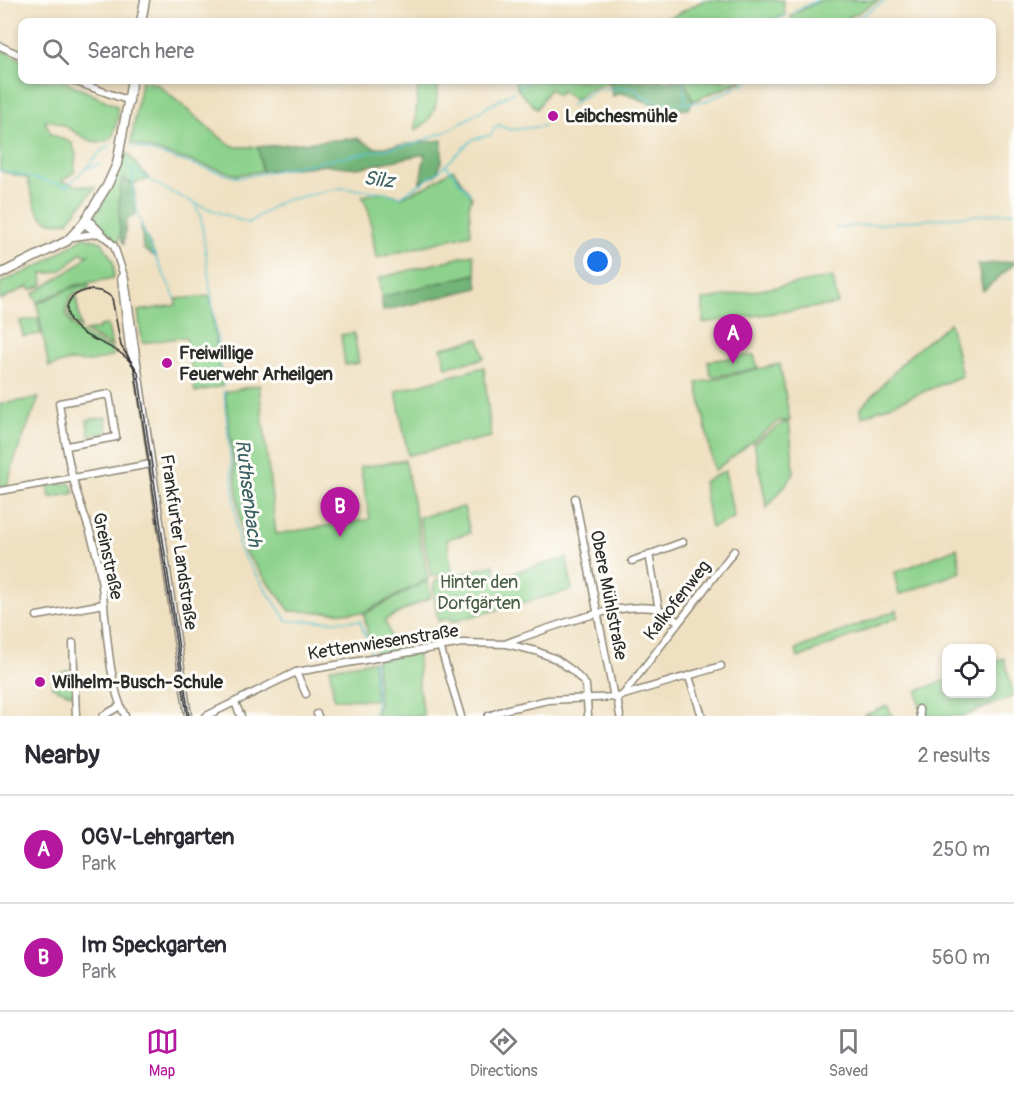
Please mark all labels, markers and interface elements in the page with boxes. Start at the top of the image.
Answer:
search box [18,18,996,84]
icon: search [39,35,72,68]
text: Search here [87,37,194,65]
place label: Leibchesmühle [565,105,679,128]
marker: Leibchesmühle [546,109,560,123]
water label: Silz [362,165,398,194]
your location [583,247,612,276]
pin: A [714,314,752,364]
place label: Freiwillige Feuerwehr Arheilgen [179,342,333,386]
marker: Freiwillige Feuerwehr Arheilgen [160,356,174,370]
water label: Ruthsenbach [230,438,268,550]
street label: Frankfurter Landstraße [155,453,202,631]
pin: B [320,488,360,537]
street label: Greinstraße [87,510,128,602]
street label: Obere Mühlstraße [585,528,632,662]
street label: Kalkofenweg [639,556,716,645]
park label: Hinter den Dorfgärten [437,571,521,615]
street label: Kettenwiesenstraße [306,619,460,666]
map controls [942,644,996,698]
button: locate [942,644,996,698]
place label: Wilhelm-Busch-Schule [52,671,224,694]
marker: Wilhelm-Busch-Schule [33,675,47,689]
text: Nearby [24,739,100,771]
text: 2 results [918,743,990,768]
text: OGV-Lehrgarten [81,823,234,851]
text: A [37,837,50,862]
text: 250 m [932,837,990,862]
text: Park [81,851,116,876]
text: Im Speckgarten [81,931,227,959]
text: B [38,945,49,970]
text: 560 m [932,945,990,970]
text: Park [81,959,116,984]
tab: Map [146,1025,179,1081]
tab: Directions [470,1025,538,1081]
tab: Saved [829,1025,868,1081]

